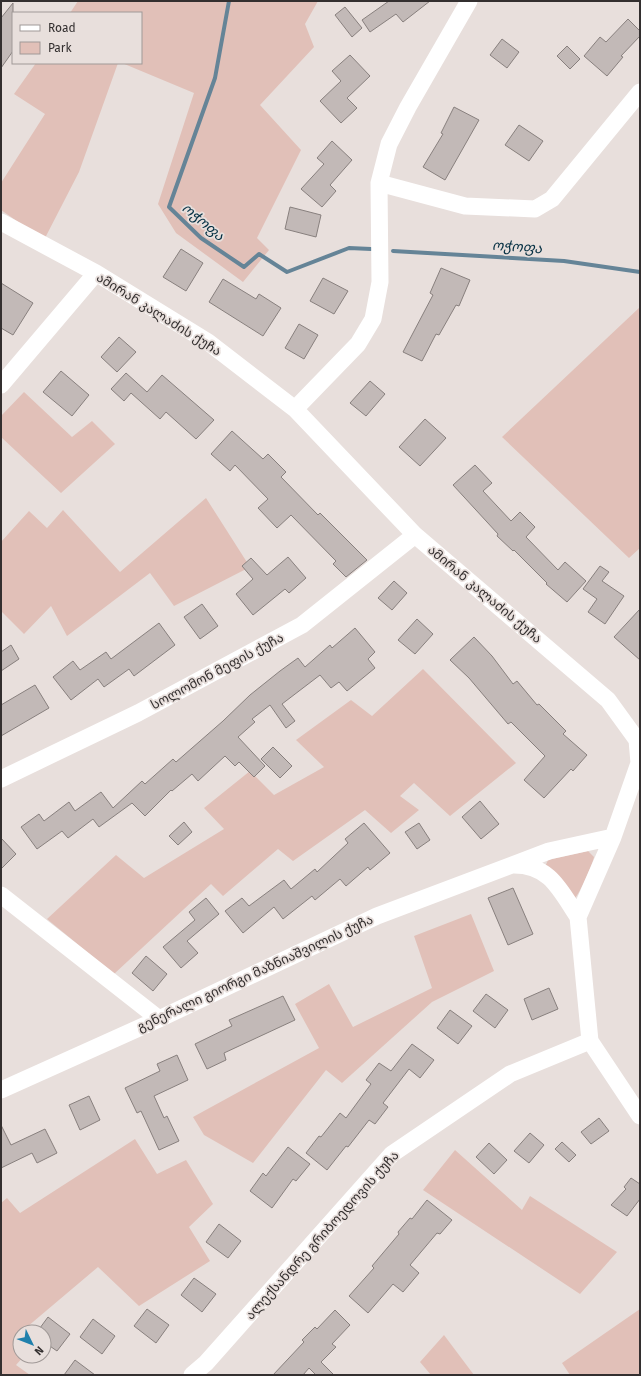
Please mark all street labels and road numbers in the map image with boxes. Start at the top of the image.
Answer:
street label: ამირან კალაძის ქუჩა [93,269,224,359]
street label: ამირან კალაძის ქუჩა [424,542,545,647]
street label: სოლომონ მეფის ქუჩა [148,630,286,713]
street label: გენერალი გიორგი მაზნიაშვილის ქუჩა [135,912,376,1035]
street label: ალექსანდრე გრიბოედოვის ქუჩა [242,1148,402,1323]

